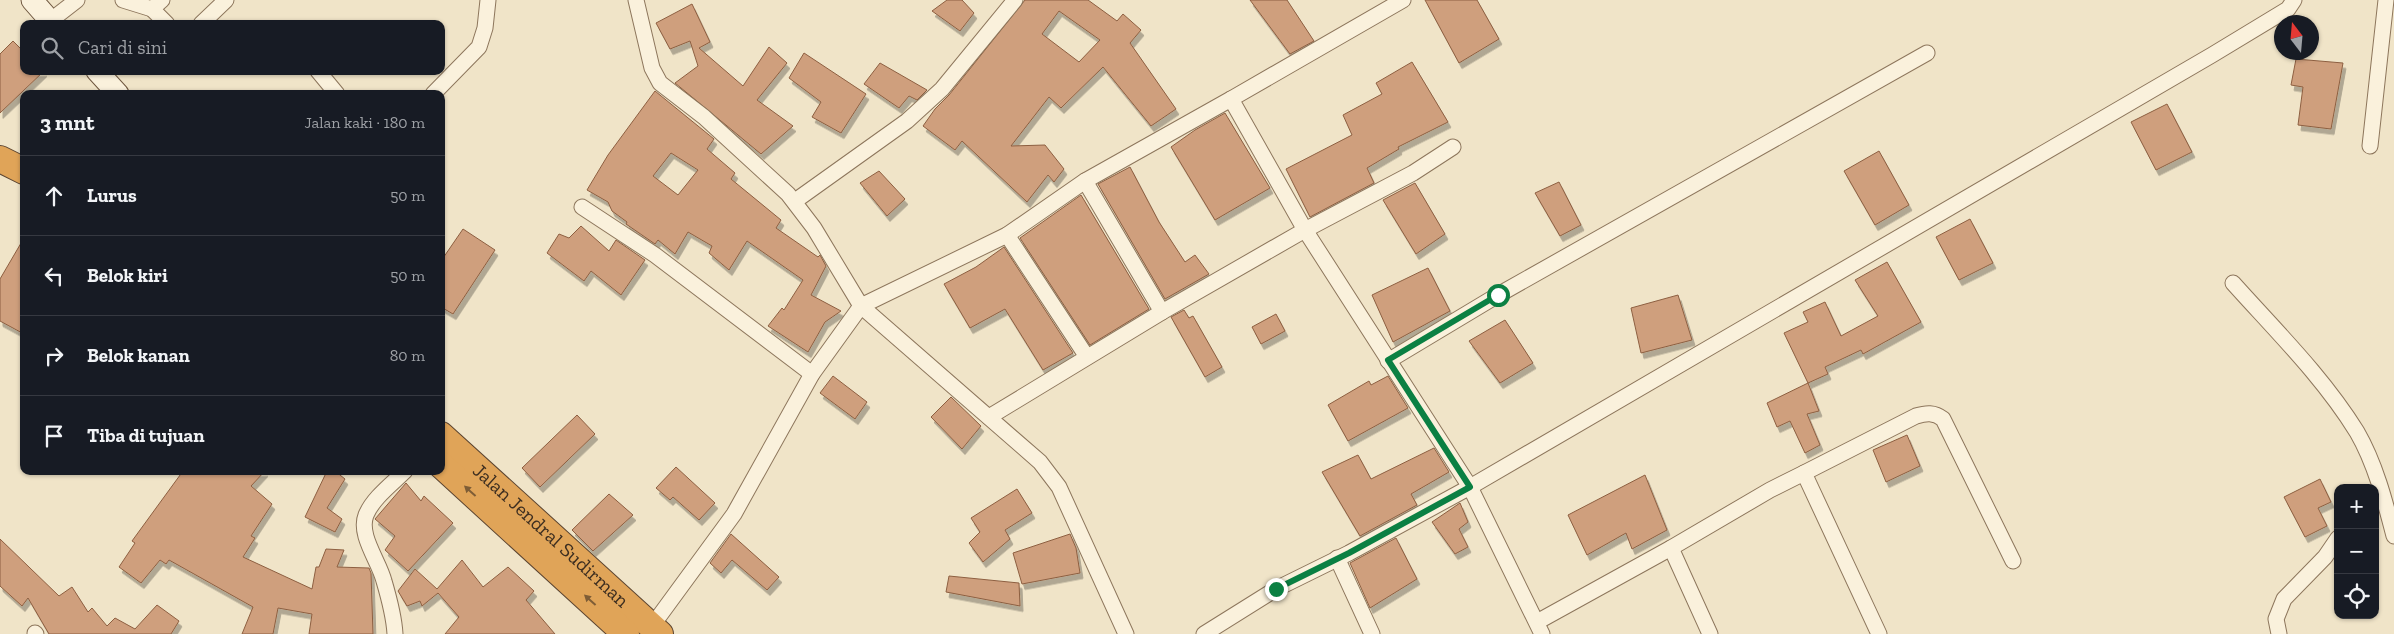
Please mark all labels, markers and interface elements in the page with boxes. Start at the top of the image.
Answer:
north arrow [2274,15,2319,60]
search box [20,20,445,75]
icon: search [38,34,66,62]
text: Cari di sini [78,36,167,59]
text: 3 mnt [40,110,94,135]
text: Jalan kaki · 180 m [305,113,425,132]
icon: ahead [40,182,68,210]
text: Lurus [87,184,137,207]
text: 50 m [390,186,425,205]
icon: left [40,262,68,290]
text: Belok kiri [87,264,168,287]
text: 50 m [390,266,425,285]
route start [1487,284,1510,307]
icon: right [40,342,68,370]
text: Belok kanan [87,344,190,367]
text: 80 m [390,346,425,365]
icon: arrive [40,422,68,450]
text: Tiba di tujuan [87,424,204,447]
street label: Jalan Jendral Sudirman [468,458,635,613]
map controls [2334,484,2379,619]
button: + [2334,484,2379,529]
one-way arrow [465,485,477,497]
button: − [2334,529,2379,574]
button: locate [2334,574,2379,619]
route end [1265,578,1288,601]
one-way arrow [584,595,597,606]

